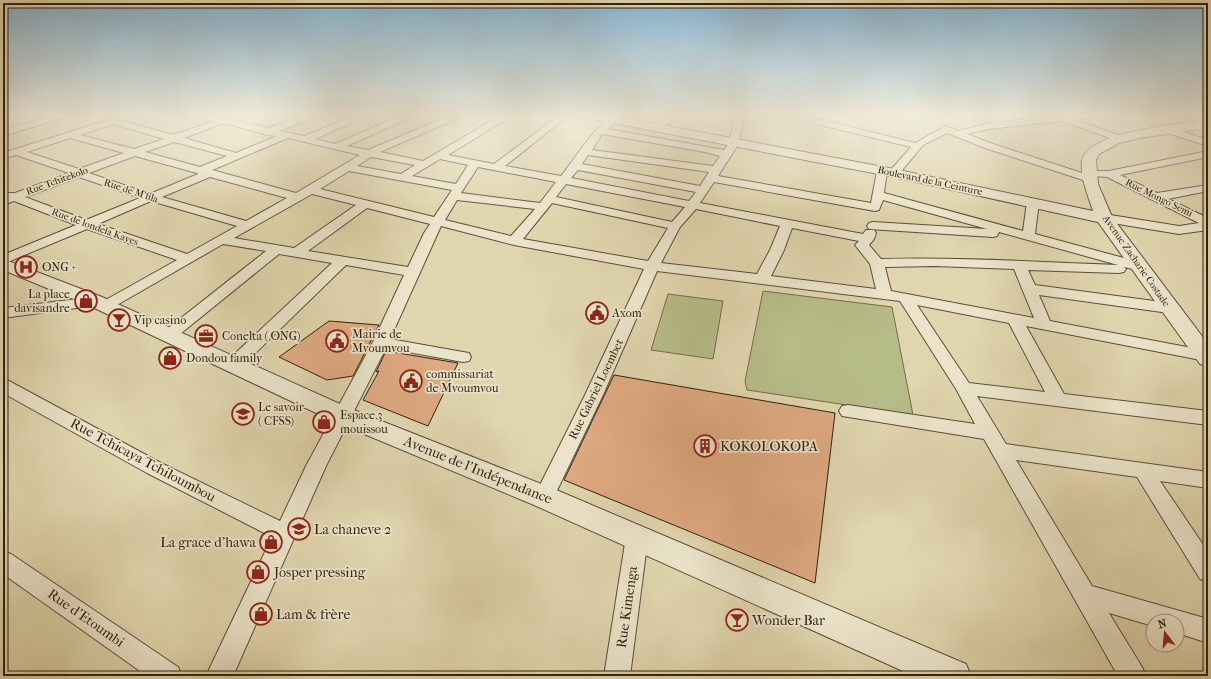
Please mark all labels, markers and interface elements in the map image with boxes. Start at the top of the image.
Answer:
street label: Rue Tchitekolo [24,164,90,198]
street label: Boulevard de la Ceinture [877,164,983,198]
street label: Rue Mongo Semi [1123,176,1195,220]
street label: Rue de M'fila [102,177,160,206]
street label: Rue de londela Kayes [50,206,140,248]
street label: Avenue Zacharie Costade [1099,212,1172,309]
hospital icon: ONG + [13,254,39,280]
place label: ONG + [42,260,76,274]
place label: La place davisandre [14,287,70,315]
shop icon: La place davisandre [73,288,99,314]
public building icon: Axom [584,300,610,326]
place label: Axom [611,306,642,320]
bar icon: Vip casino [106,307,132,333]
place label: Vip casino [133,313,186,327]
office icon: Conelta ( ONG) [193,323,219,349]
place label: Mairie de Mvoumvou [352,327,410,355]
public building icon: Mairie de Mvoumvou [324,328,350,354]
place label: Conelta ( ONG) [222,329,301,343]
street label: Rue Gabriel Loembet [566,336,627,442]
shop icon: Dondou family [157,345,183,371]
place label: Dondou family [186,351,263,365]
place label: commissariat de Mvoumvou [426,367,499,395]
public building icon: commissariat de Mvoumvou [398,368,424,394]
place label: Le savoir ( CFSS) [258,400,305,428]
school or university icon: Le savoir ( CFSS) [230,401,256,427]
place label: Espace 3 mouissou [340,408,388,436]
shop icon: Espace 3 mouissou [311,409,337,435]
street label: Rue Tchicaya Tchiloumbou [67,414,219,506]
street label: Avenue de l'Indépendance [400,432,555,508]
building icon: KOKOLOKOPA [692,433,718,459]
place label: KOKOLOKOPA [720,438,819,455]
school or university icon: La chaneve 2 [286,516,312,542]
place label: La chaneve 2 [314,521,391,538]
shop icon: La grace d'hawa [258,529,284,555]
place label: La grace d'hawa [160,534,257,551]
shop icon: Josper pressing [245,559,271,585]
place label: Josper pressing [273,564,366,581]
street label: Rue Kimenga [613,564,641,649]
street label: Rue d'Etoumbi [44,585,128,651]
shop icon: Lam & frère [248,601,274,627]
place label: Lam & frère [276,606,350,623]
bar icon: Wonder Bar [724,607,750,633]
place label: Wonder Bar [751,612,825,629]
north arrow [1145,613,1185,653]
text: N [1157,616,1169,631]

